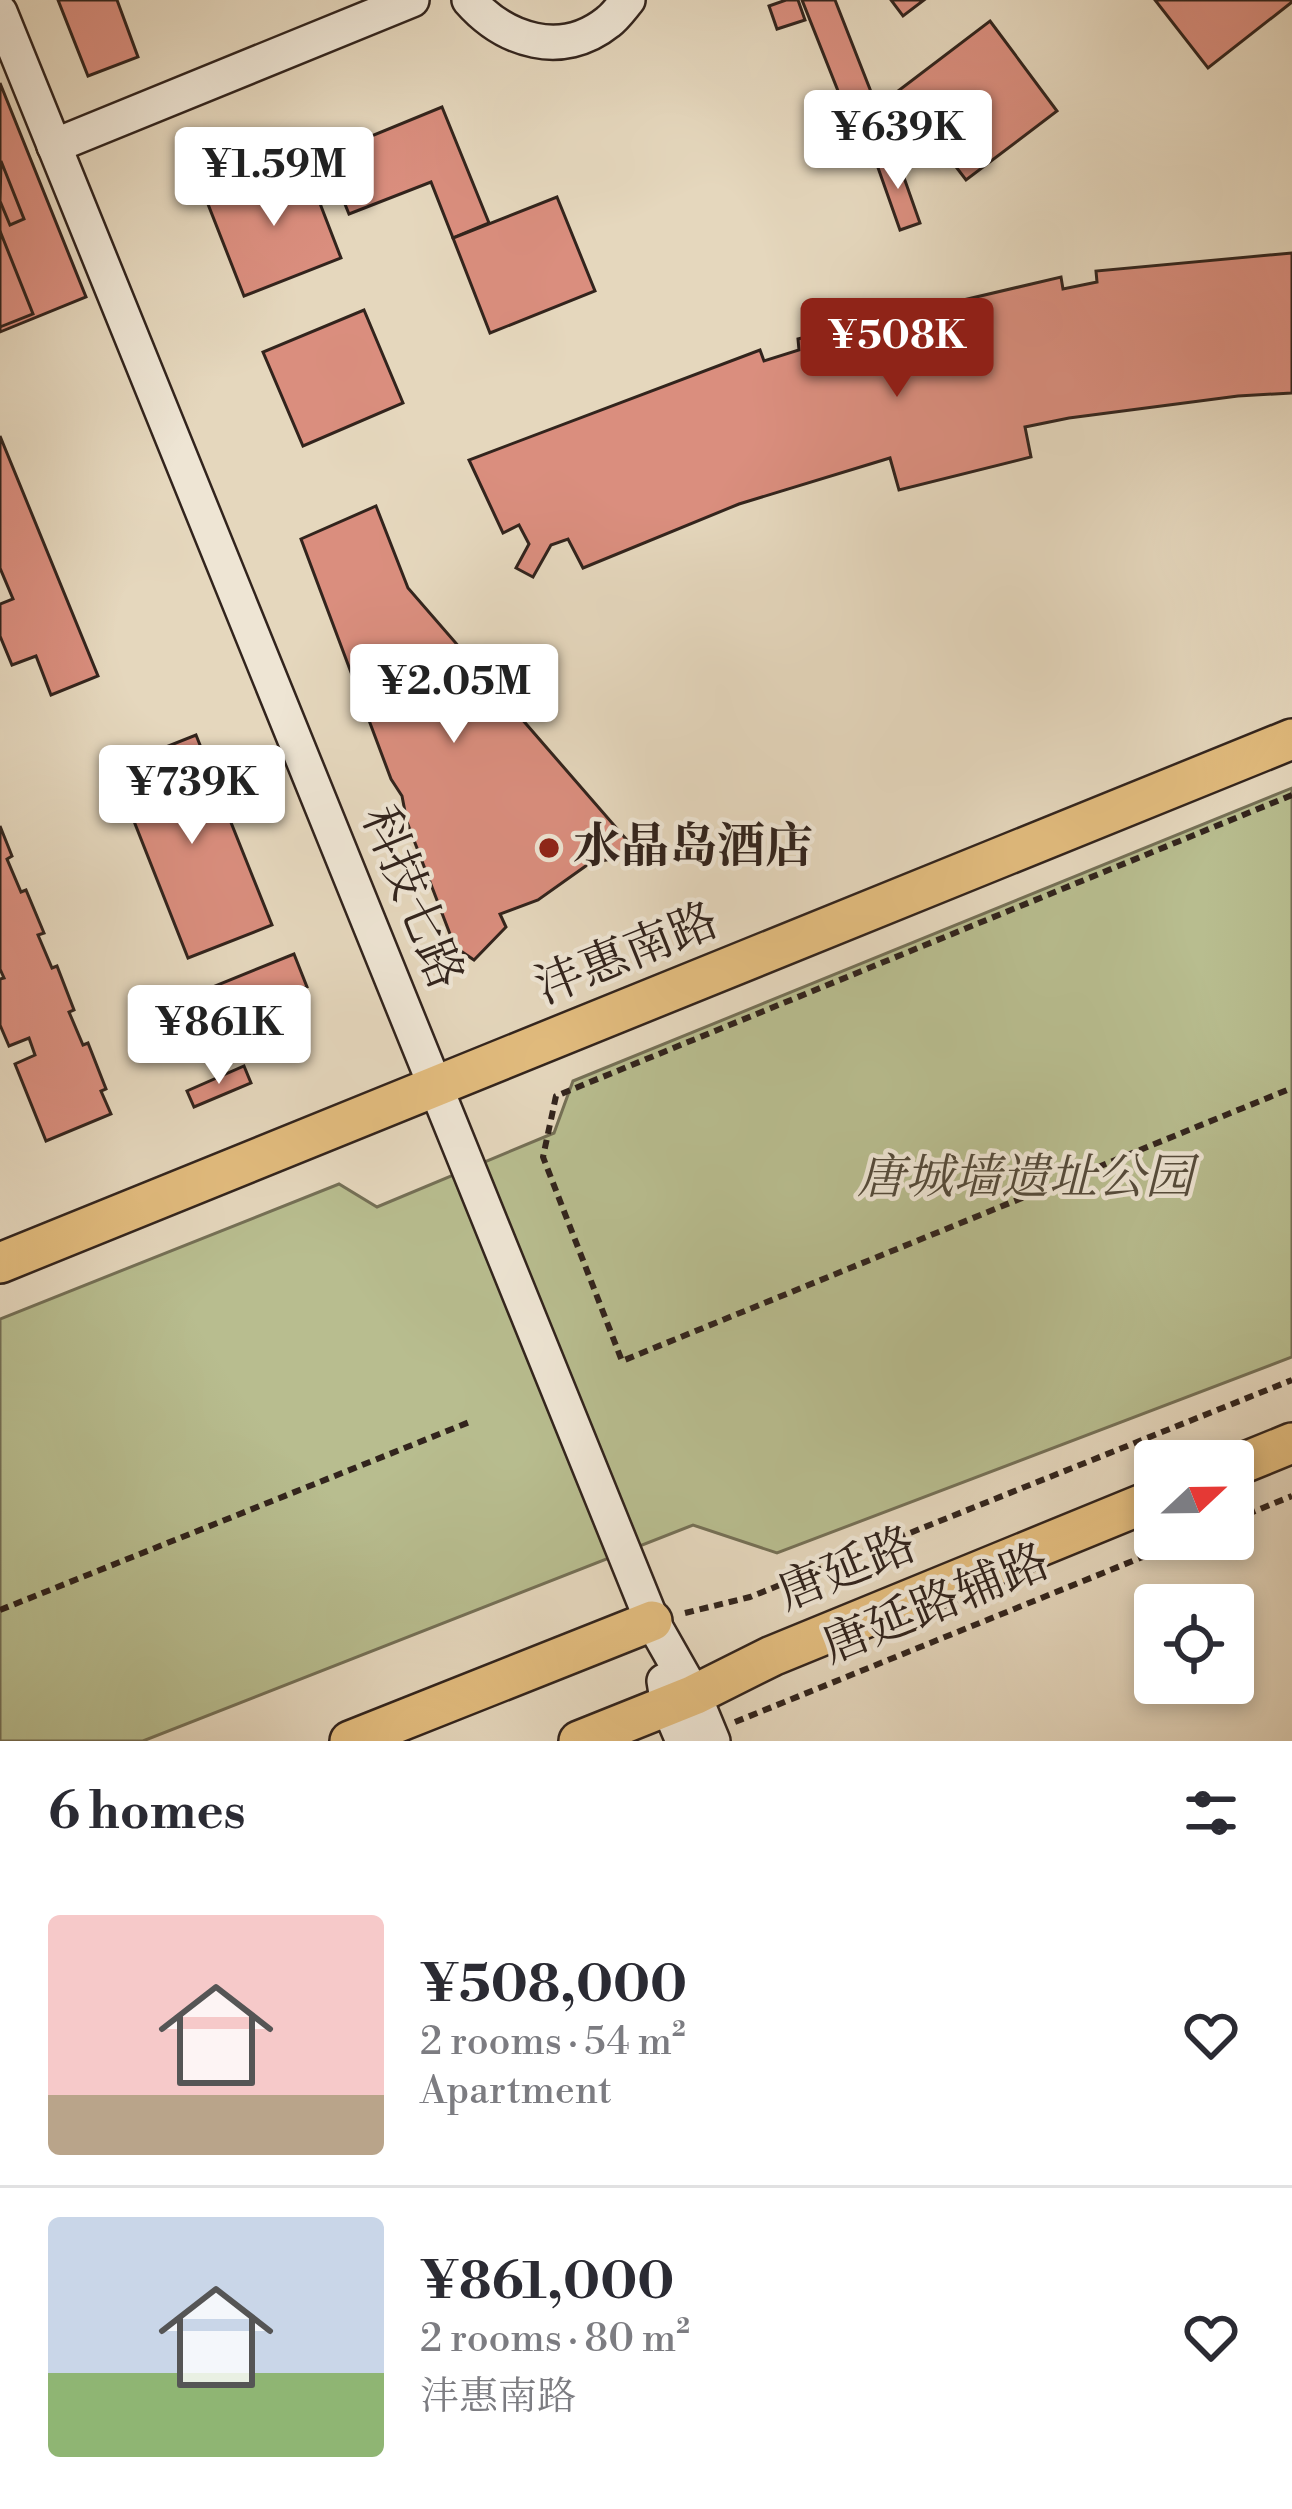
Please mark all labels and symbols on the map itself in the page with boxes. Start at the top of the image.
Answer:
pin: ¥639K [814,90,982,192]
pin: ¥1.59M [176,127,372,229]
pin: ¥508K [813,298,981,400]
pin: ¥2.05M [356,644,552,746]
pin: ¥739K [108,745,276,847]
street label: 科技七路 [347,798,475,998]
place label: 水晶岛酒店 [573,818,813,878]
marker: 水晶岛酒店 [536,835,562,861]
street label: 沣惠南路 [527,891,727,1019]
pin: ¥861K [135,985,303,1087]
park label: 唐城墙遗址公园 [857,1149,1200,1209]
north arrow [1134,1440,1254,1560]
street label: 唐延路 [769,1515,925,1625]
street label: 唐延路辅路 [813,1532,1059,1678]

